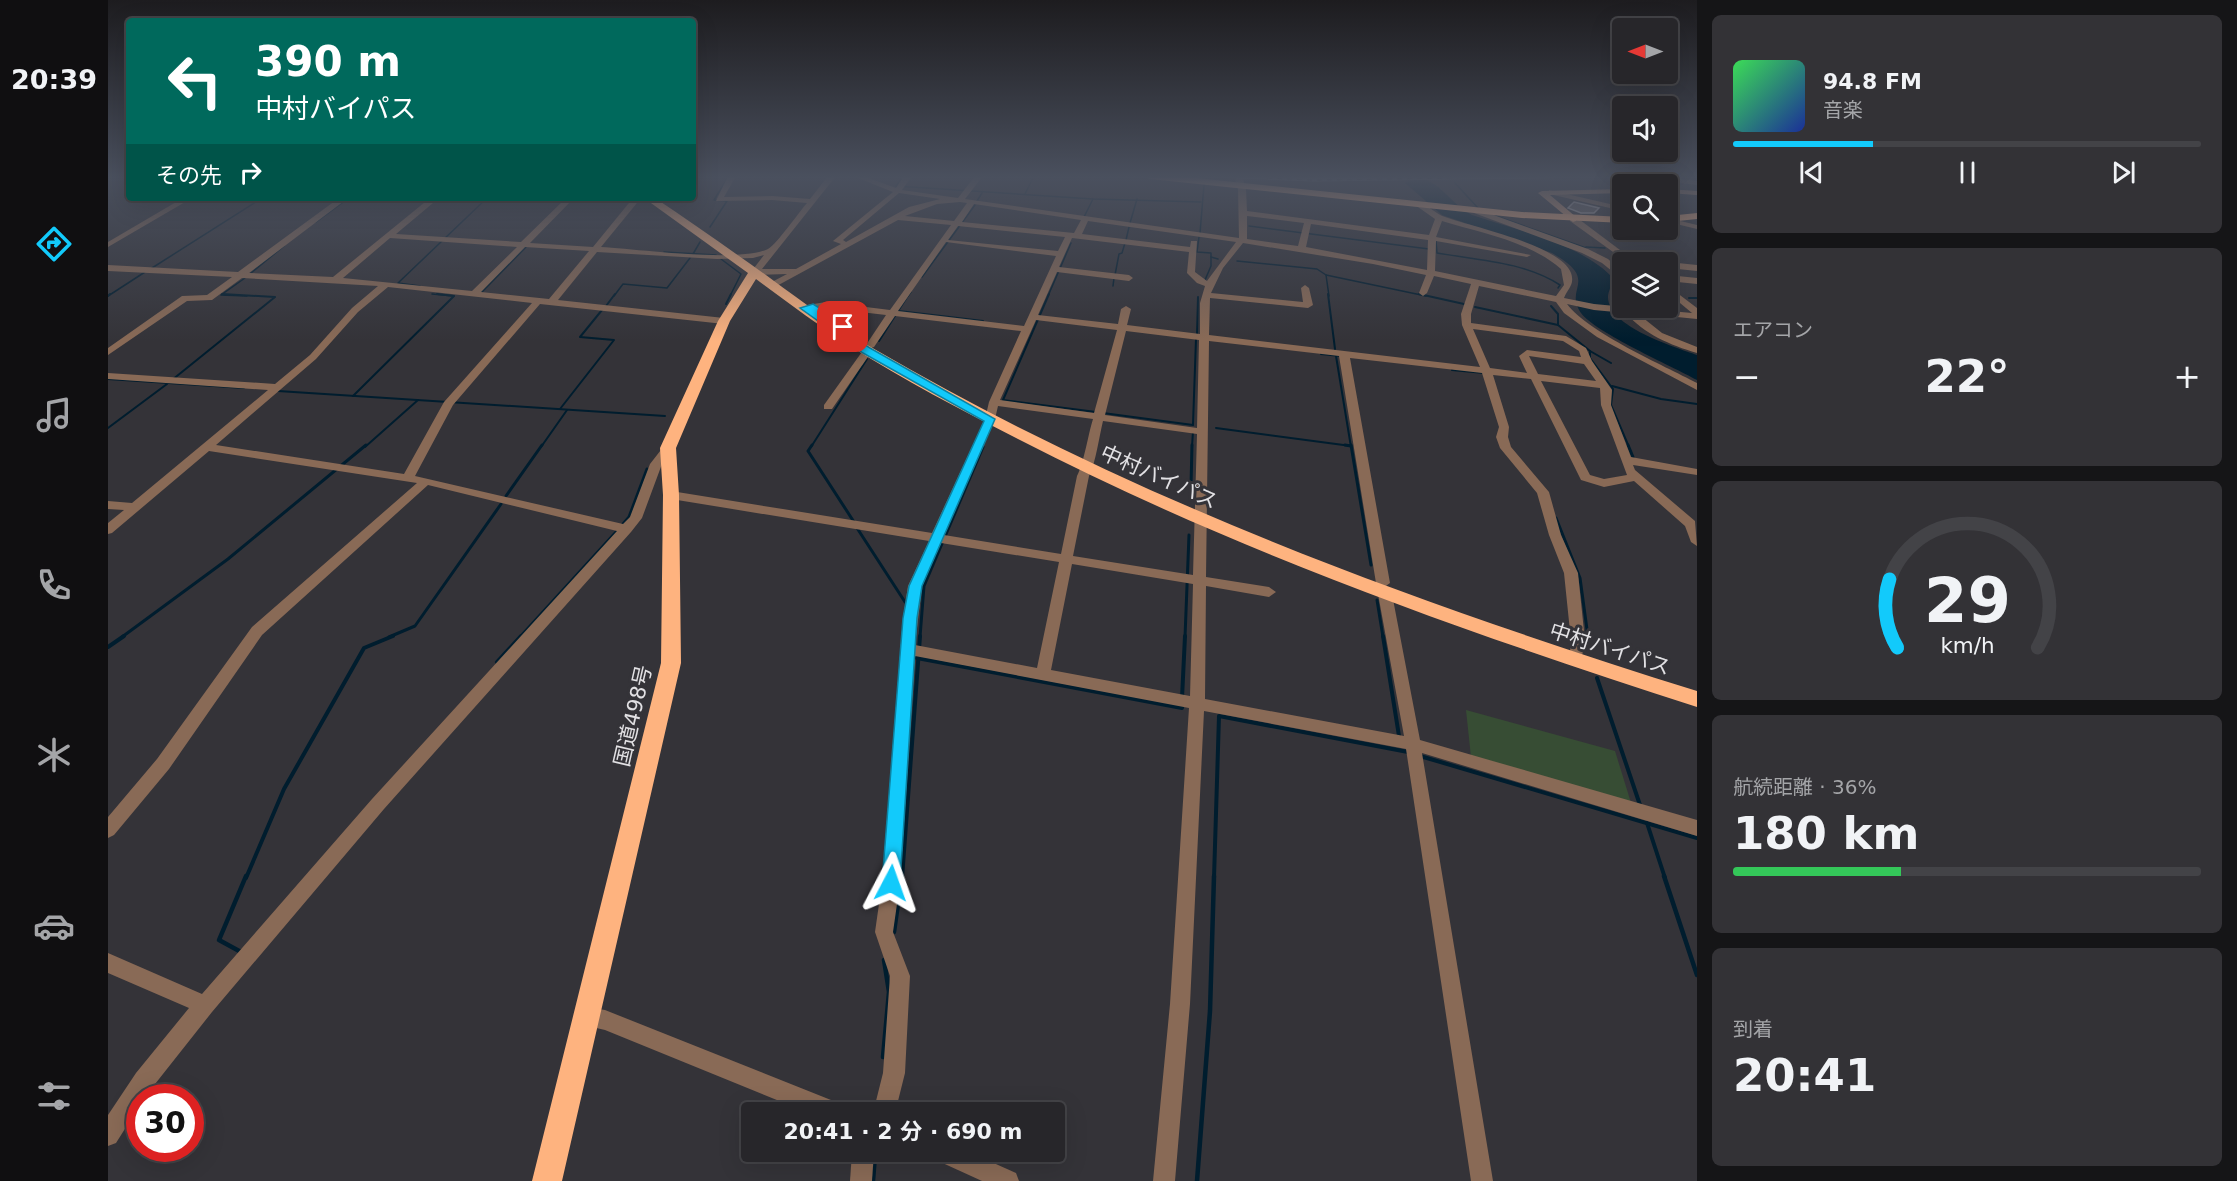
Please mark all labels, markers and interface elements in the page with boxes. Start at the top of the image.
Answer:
north arrow [1612,18,1678,84]
map controls [1612,18,1678,318]
text: 390 m [255,37,401,86]
icon: left [156,42,234,120]
text: 20:39 [11,64,97,95]
text: 94.8 FM [1823,69,1922,94]
text: 中村バイパス [255,93,416,124]
button: sound [1612,96,1678,162]
text: 音楽 [1823,98,1863,122]
icon: right [234,156,267,189]
icon: previous [1795,156,1828,189]
icon: pause [1951,156,1984,189]
icon: next [2107,156,2140,189]
text: その先 [156,163,222,188]
button: search [1612,174,1678,240]
icon: directions [33,223,75,265]
button: layers [1612,252,1678,318]
pin [817,301,868,352]
icon: arrive [826,310,859,343]
text: エアコン [1733,318,1813,342]
text: 22° [1924,350,2010,403]
text: − [1733,357,1761,396]
text: + [2173,357,2201,396]
icon: music [33,394,75,436]
street label: 中村バイパス [1097,440,1221,514]
icon: phone [33,564,75,606]
text: 29 [1924,564,2010,637]
street label: 中村バイパス [1547,618,1673,680]
text: km/h [1940,633,1994,658]
street label: 国道498号 [610,663,656,769]
icon: climate [33,734,75,776]
text: 航続距離 · 36% [1733,775,1877,799]
text: 180 km [1733,807,1919,860]
position arrow [859,851,923,915]
icon: car [33,905,75,947]
text: 到着 [1733,1017,1773,1041]
text: 20:41 [1733,1049,1876,1102]
icon: filters [33,1075,75,1117]
speed limit sign: 30 [126,1084,204,1162]
text: 20:41 · 2 分 · 690 m [784,1119,1022,1144]

